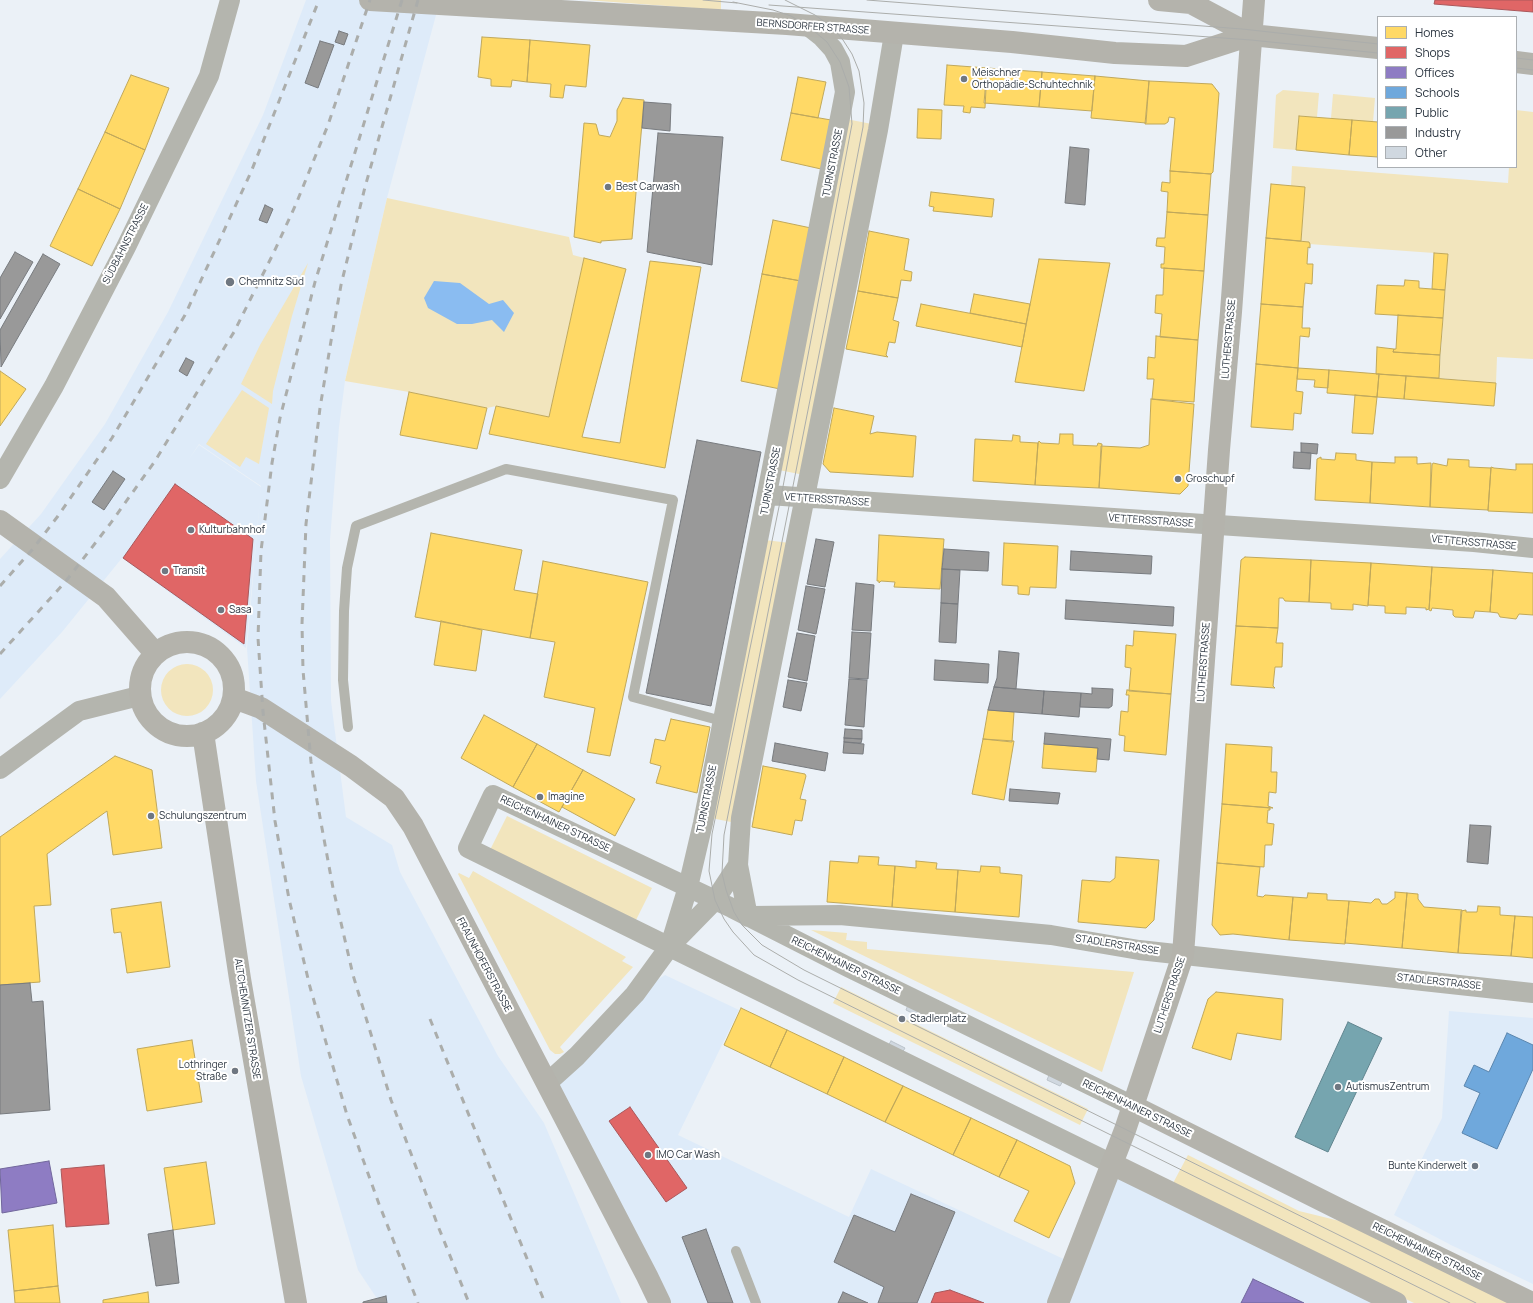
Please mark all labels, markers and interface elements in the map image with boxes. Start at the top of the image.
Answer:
legend [1377,16,1517,168]
street label: BERNSDORFER STRASSE [756,17,870,37]
text: Homes [1415,24,1454,41]
text: Shops [1415,44,1450,61]
text: Offices [1415,64,1454,81]
place label: Meischner Orthopädie-Schuhtechnik [972,67,1092,90]
marker: Meischner Orthopädie-Schuhtechnik [959,74,969,84]
text: Schools [1415,84,1459,101]
text: Public [1415,104,1449,121]
text: Industry [1415,124,1461,141]
street label: TURNSTRASSE [821,128,845,198]
text: Other [1415,144,1447,161]
place label: Best Carwash [616,181,680,193]
marker: Best Carwash [603,182,613,192]
street label: SÜDBAHNSTRASSE [100,202,152,286]
marker: Chemnitz Süd [224,276,236,288]
place label: Chemnitz Süd [239,276,304,288]
street label: LUTHERSTRASSE [1220,299,1238,379]
street label: TURNSTRASSE [759,446,783,516]
place label: Groschupf [1186,473,1235,485]
marker: Groschupf [1173,474,1183,484]
street label: VETTERSSTRASSE [784,491,870,509]
street label: VETTERSSTRASSE [1108,512,1194,530]
place label: Kulturbahnhof [199,524,265,536]
marker: Kulturbahnhof [186,525,196,535]
street label: VETTERSSTRASSE [1431,533,1517,553]
place label: Transit [173,565,205,577]
marker: Transit [160,566,170,576]
place label: Sasa [229,604,252,616]
marker: Sasa [216,605,226,615]
street label: LUTHERSTRASSE [1195,622,1213,702]
street label: TURNSTRASSE [695,764,719,834]
place label: Imagine [548,791,584,803]
marker: Imagine [535,792,545,802]
street label: REICHENHAINER STRASSE [498,793,612,855]
place label: Schulungszentrum [159,810,247,822]
marker: Schulungszentrum [146,811,156,821]
street label: FRAUNHOFERSTRASSE [454,916,514,1014]
street label: STADLERSTRASSE [1074,932,1160,958]
street label: REICHENHAINER STRASSE [789,934,903,998]
street label: LUTHERSTRASSE [1152,955,1188,1035]
street label: ALTCHEMNITZER STRASSE [231,958,263,1080]
street label: STADLERSTRASSE [1396,972,1482,992]
place label: Stadlerplatz [910,1013,967,1025]
marker: Stadlerplatz [897,1014,907,1024]
place label: Lothringer Straße [179,1059,227,1082]
marker: Lothringer Straße [230,1066,240,1076]
street label: REICHENHAINER STRASSE [1080,1077,1194,1141]
place label: AutismusZentrum [1346,1081,1429,1093]
marker: AutismusZentrum [1333,1082,1343,1092]
place label: IMO Car Wash [656,1149,720,1161]
marker: IMO Car Wash [643,1150,653,1160]
place label: Bunte Kinderwelt [1388,1160,1467,1172]
marker: Bunte Kinderwelt [1470,1161,1480,1171]
street label: REICHENHAINER STRASSE [1370,1220,1484,1284]

